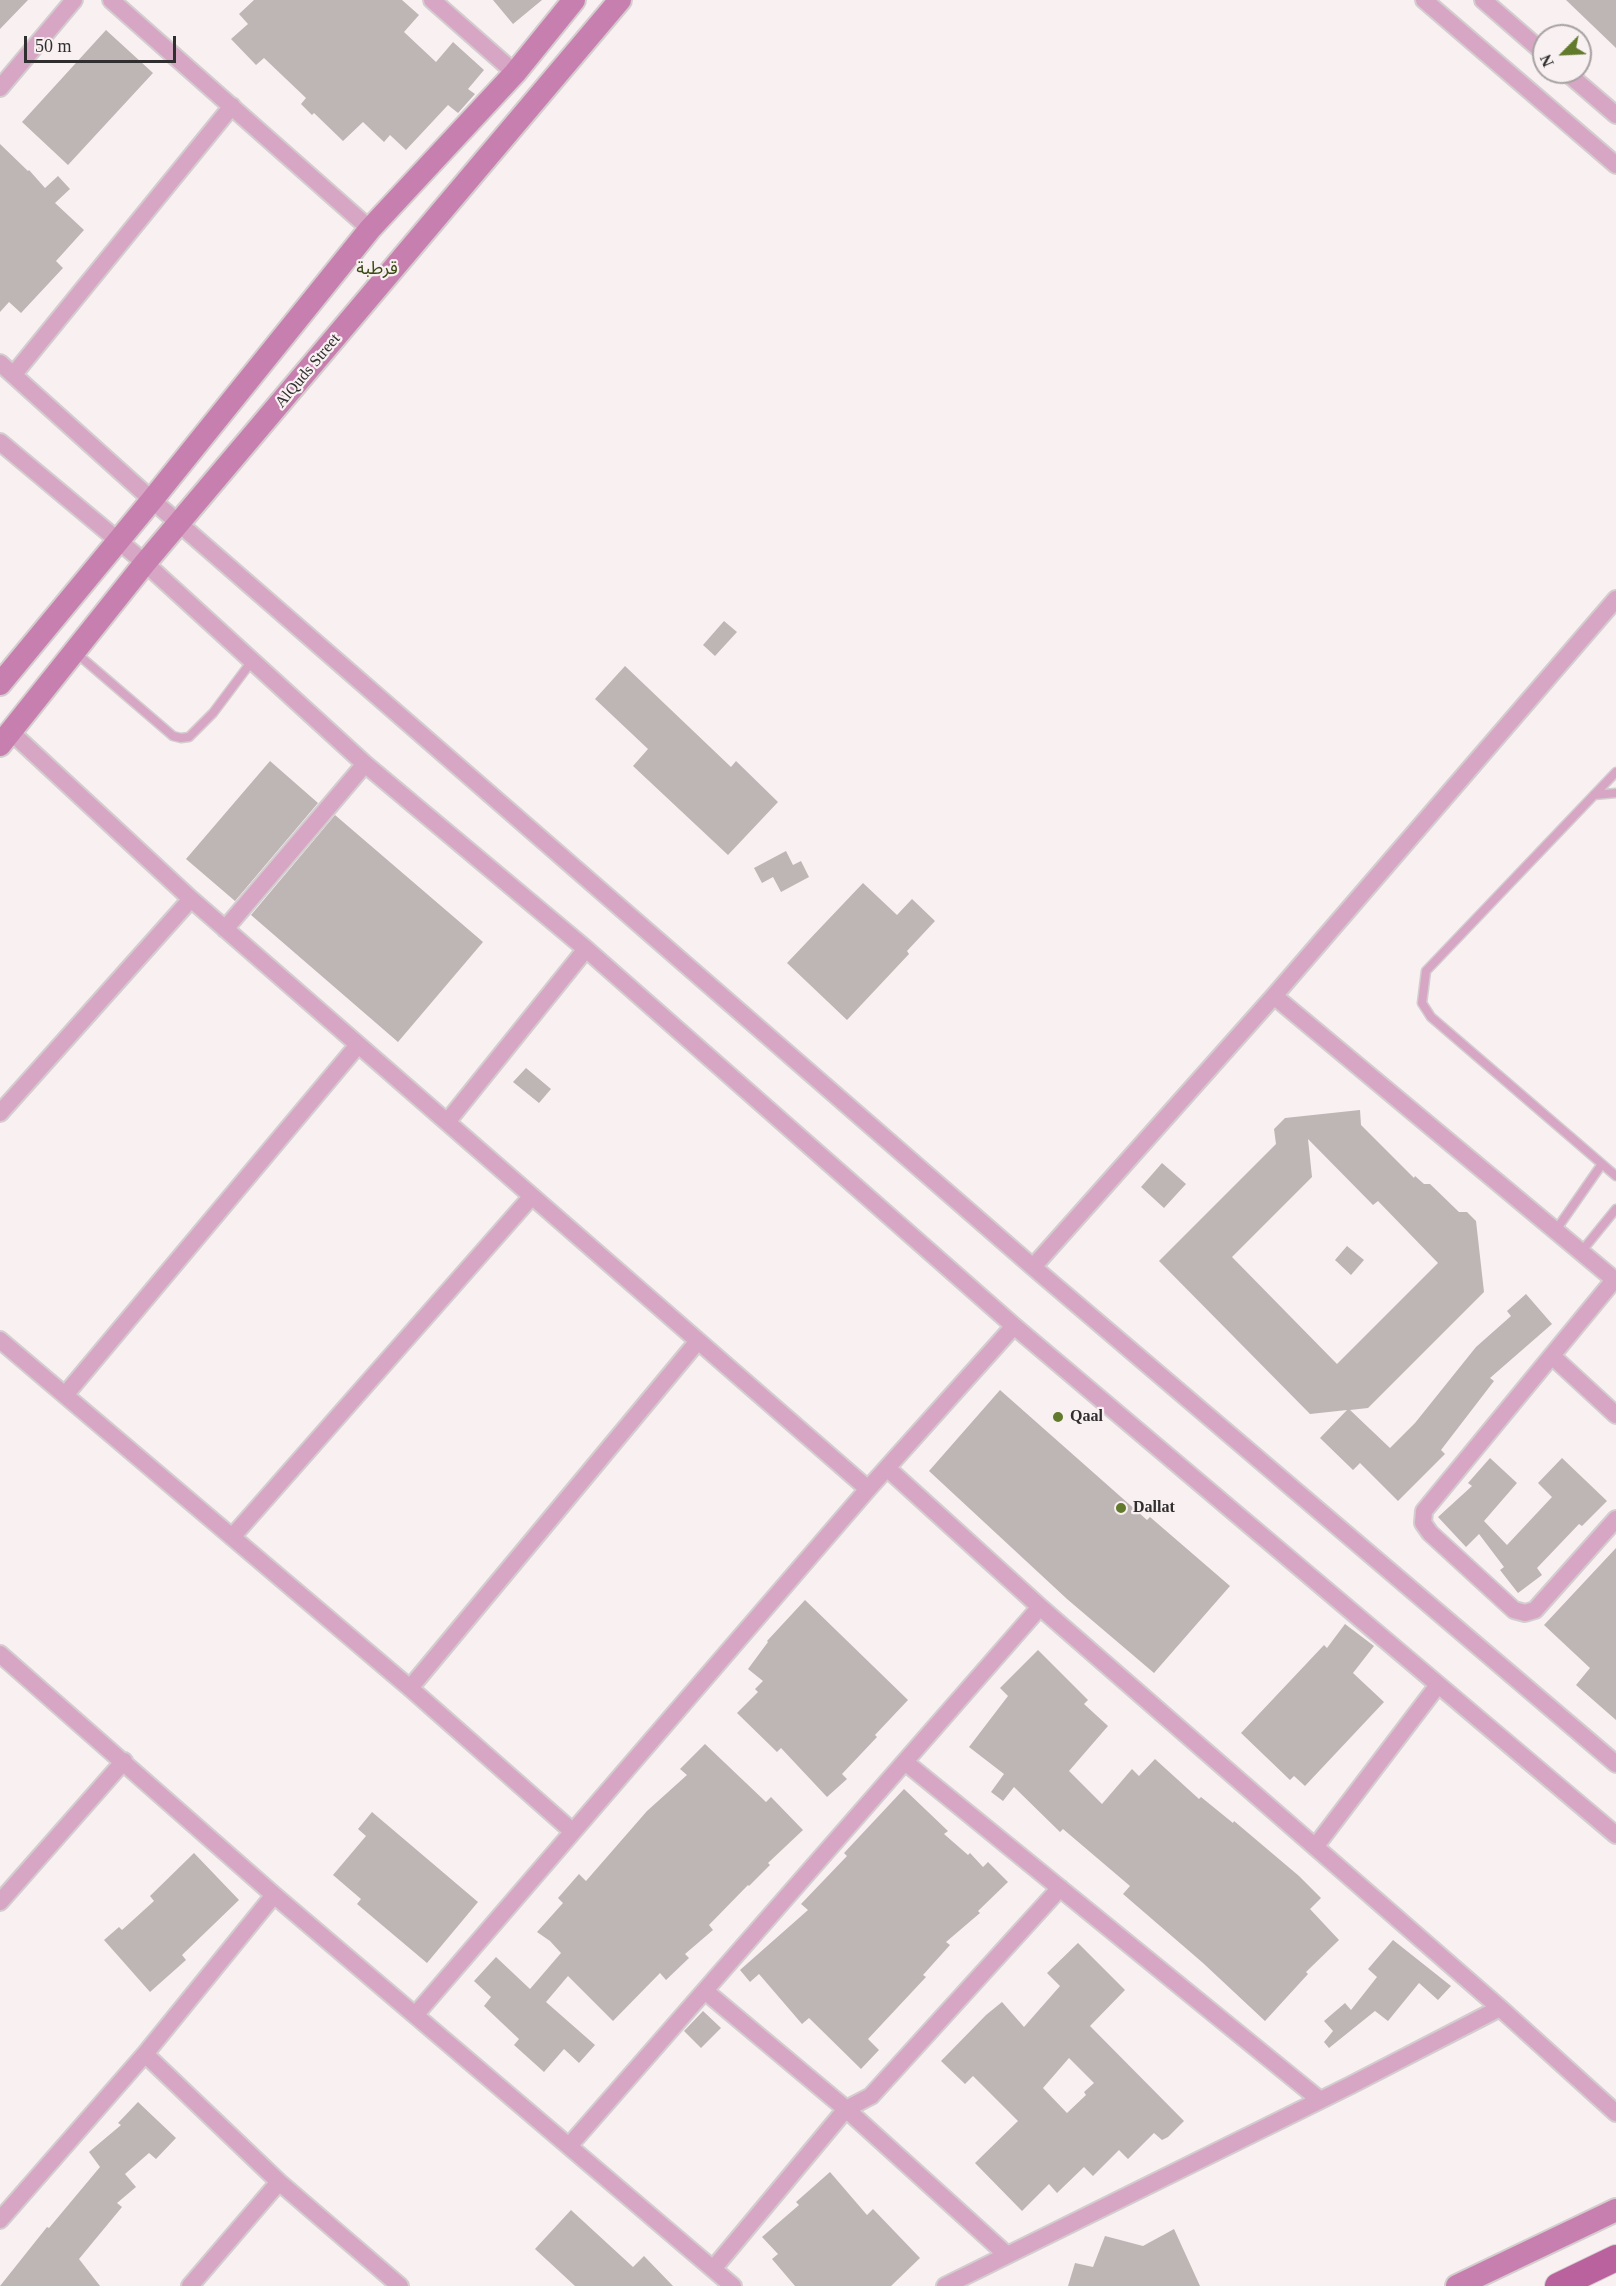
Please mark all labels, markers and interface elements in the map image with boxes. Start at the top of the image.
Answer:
scale bar [27,24,178,62]
north arrow [1532,24,1592,84]
text: 50 m [35,36,72,56]
text: N [1537,52,1557,69]
district label: قرطبة [356,258,398,280]
street label: AlQuds Street [271,330,345,412]
place label: Qaal [1070,1407,1103,1427]
marker: Qaal [1051,1410,1065,1424]
place label: Dallat [1133,1498,1175,1518]
marker: Dallat [1114,1501,1128,1515]

